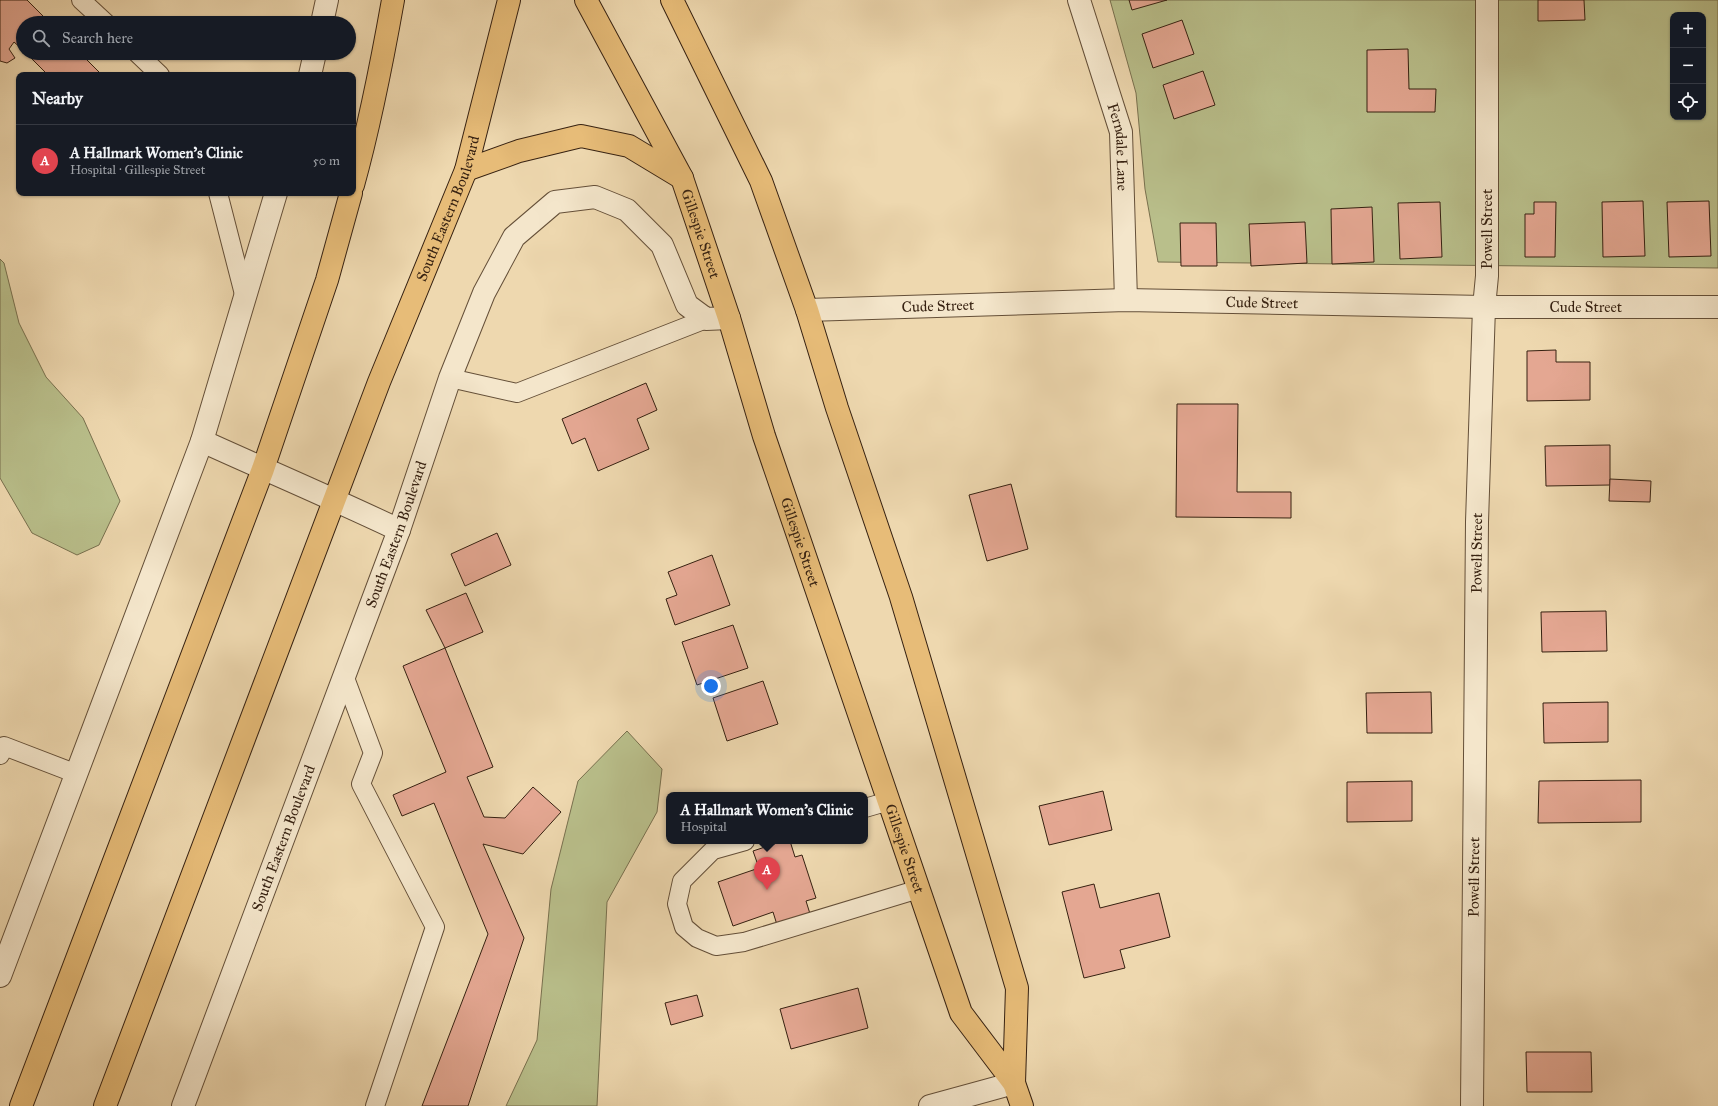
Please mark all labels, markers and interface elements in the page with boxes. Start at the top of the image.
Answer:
map controls [1670,12,1706,120]
button: + [1670,12,1706,48]
search box [16,16,356,60]
icon: search [30,27,52,49]
text: Search here [62,29,133,47]
button: − [1670,48,1706,84]
button: locate [1670,84,1706,120]
text: Nearby [32,88,83,109]
street label: Ferndale Lane [1103,101,1132,191]
street label: South Eastern Boulevard [412,133,483,284]
text: A Hallmark Women's Clinic [70,144,243,162]
text: A [41,153,49,169]
text: 50 m [313,153,340,169]
text: Hospital · Gillespie Street [70,162,205,178]
street label: Gillespie Street [677,187,724,281]
street label: Powell Street [1478,188,1496,269]
street label: Cude Street [1225,293,1299,312]
street label: Cude Street [901,296,975,316]
street label: Cude Street [1550,298,1623,316]
street label: South Eastern Boulevard [362,458,431,610]
street label: Gillespie Street [777,495,824,590]
street label: Powell Street [1467,512,1486,593]
your location [701,676,721,696]
street label: South Eastern Boulevard [248,762,319,914]
popup [666,792,868,844]
text: A Hallmark Women's Clinic [681,801,853,819]
street label: Gillespie Street [881,802,929,896]
text: Hospital [681,819,727,835]
street label: Powell Street [1465,836,1483,917]
pin: A [754,857,780,890]

